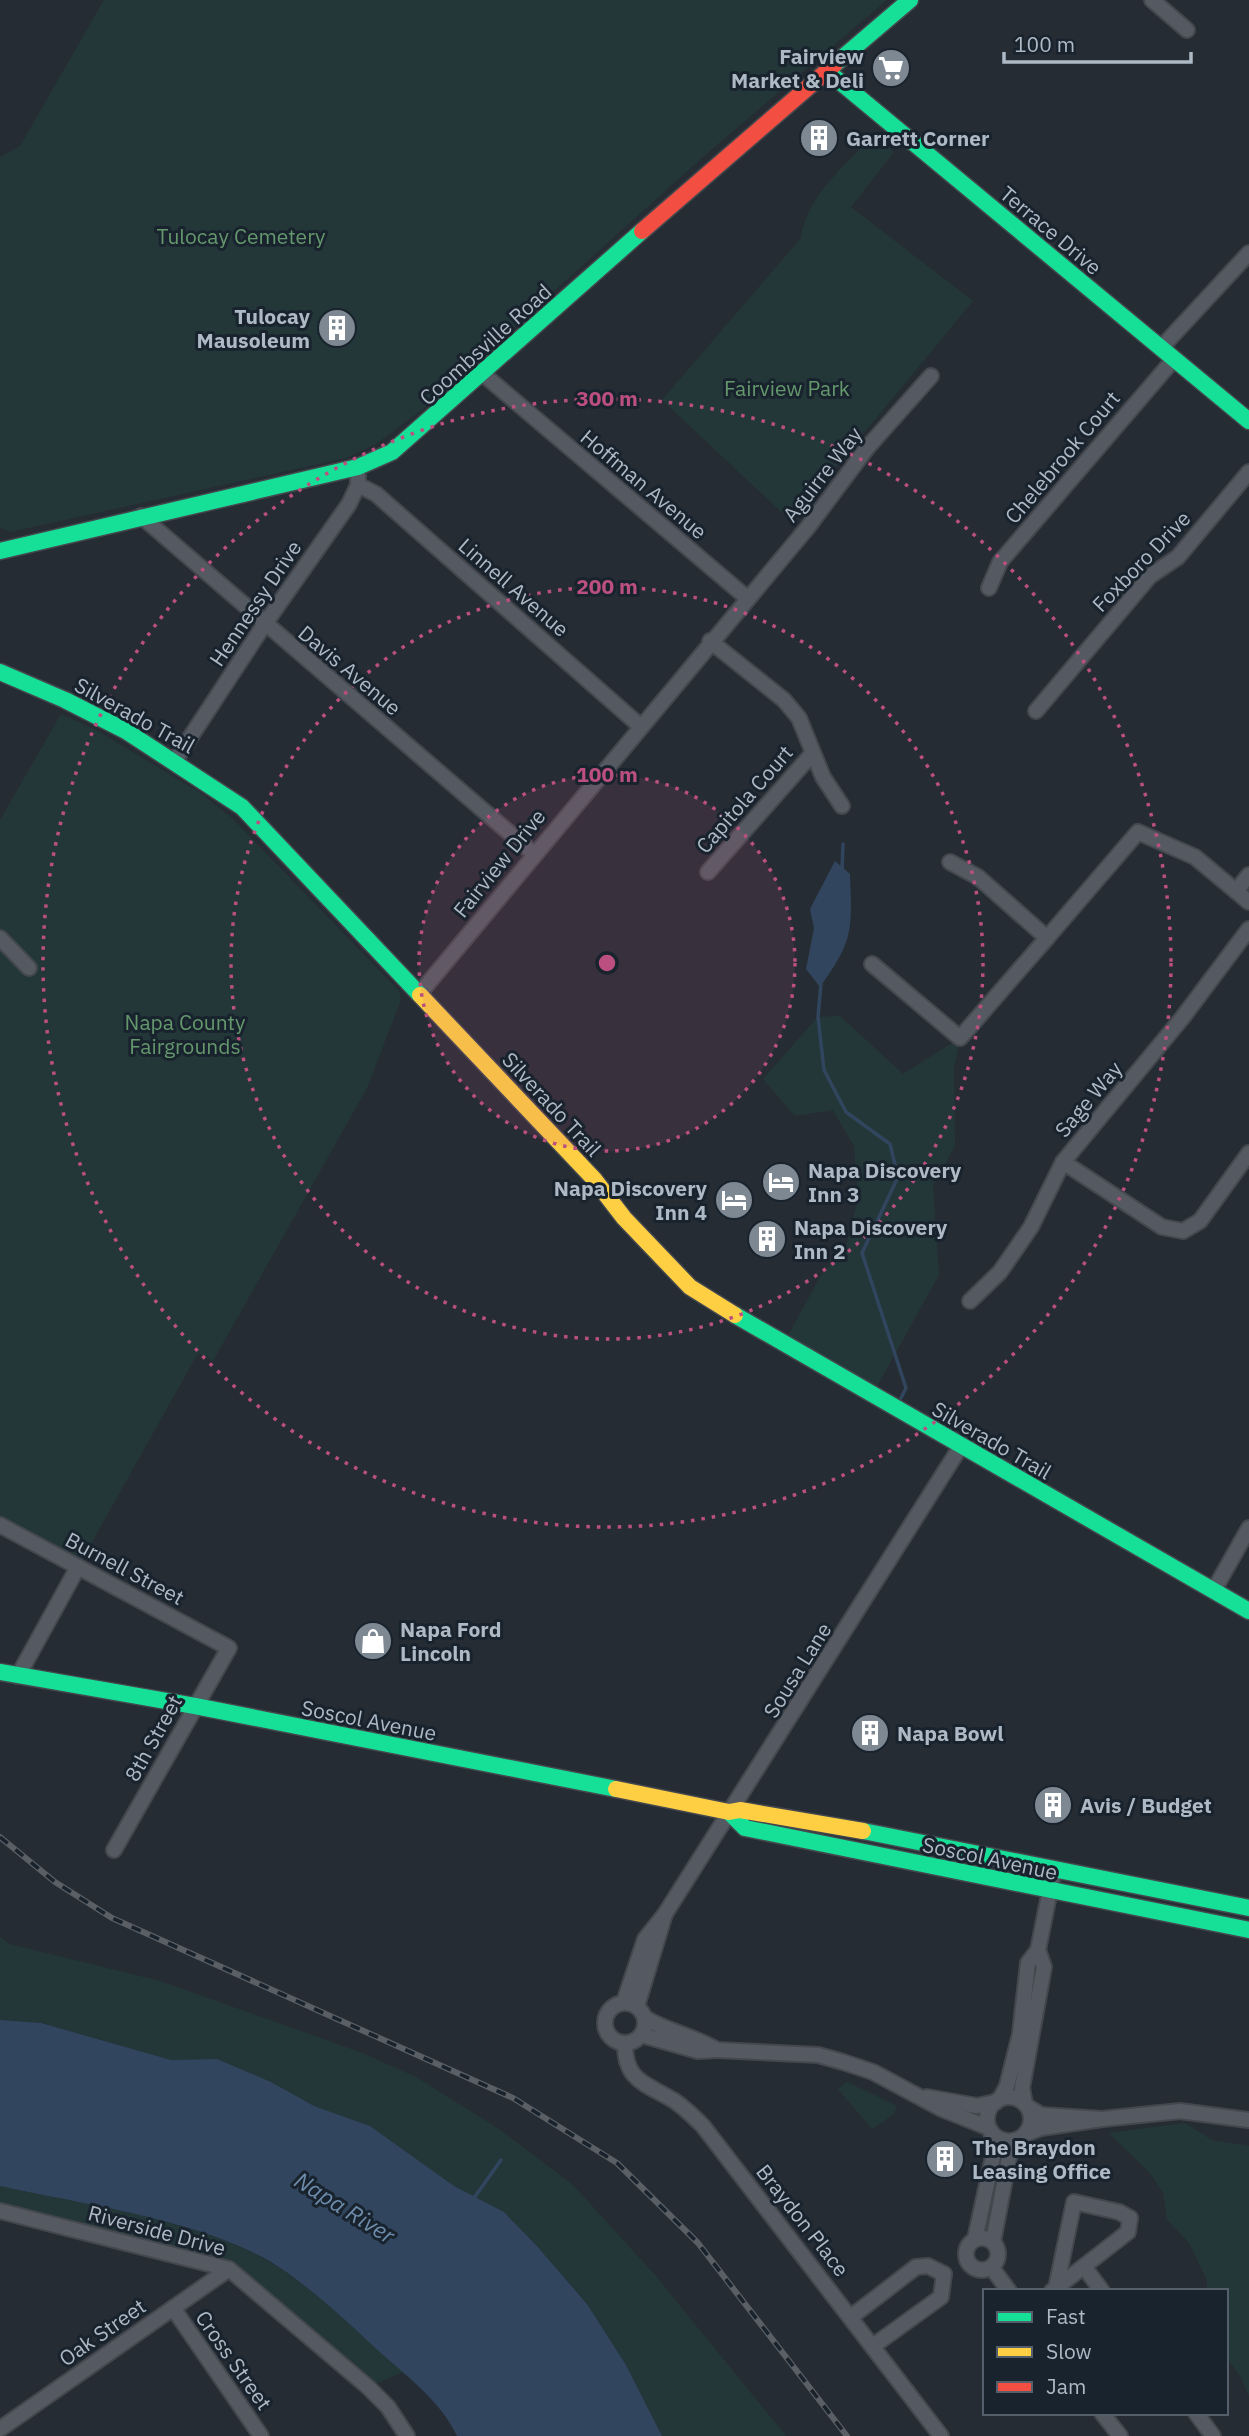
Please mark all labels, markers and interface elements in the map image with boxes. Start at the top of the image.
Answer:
scale bar [1004,21,1191,65]
text: 100 m [1014,30,1075,58]
place label: Fairview Market & Deli [731,42,864,94]
supermarket icon: Fairview Market & Deli [870,47,912,89]
building icon: Garrett Corner [798,117,840,159]
place label: Garrett Corner [846,124,990,152]
street label: Terrace Drive [994,179,1108,281]
park label: Tulocay Cemetery [156,222,326,250]
street label: Coombsville Road [413,277,557,411]
place label: Tulocay Mausoleum [196,302,311,354]
building icon: Tulocay Mausoleum [316,307,358,349]
park label: Fairview Park [724,374,850,402]
text: 300 m [576,384,638,412]
street label: Chelebrook Court [998,385,1126,529]
street label: Aguirre Way [776,420,868,527]
street label: Hoffman Avenue [575,423,713,545]
street label: Foxboro Drive [1086,504,1196,618]
street label: Linnell Avenue [453,531,575,643]
street label: Hennessy Drive [203,535,307,671]
text: 200 m [576,572,638,600]
street label: Davis Avenue [293,619,407,721]
street label: Silverado Trail [70,670,200,760]
street label: Capitola Court [689,739,799,859]
text: 100 m [576,760,638,788]
street label: Fairview Drive [447,803,551,923]
centre of rings [595,951,619,975]
park label: Napa County Fairgrounds [125,1008,246,1060]
street label: Silverado Trail [496,1046,608,1162]
street label: Sage Way [1048,1055,1128,1143]
place label: Napa Discovery Inn 3 [808,1156,962,1208]
hotel icon: Napa Discovery Inn 3 [760,1161,802,1203]
place label: Napa Discovery Inn 4 [554,1174,708,1226]
hotel icon: Napa Discovery Inn 4 [713,1179,755,1221]
place label: Napa Discovery Inn 2 [794,1213,948,1265]
building icon: Napa Discovery Inn 2 [746,1218,788,1260]
street label: Silverado Trail [927,1395,1057,1486]
street label: Burnell Street [61,1525,189,1611]
place label: Napa Ford Lincoln [400,1615,501,1667]
street label: Sousa Lane [757,1617,837,1723]
shop icon: Napa Ford Lincoln [352,1620,394,1662]
street label: 8th Street [118,1690,188,1786]
street label: Soscol Avenue [299,1693,439,1747]
building icon: Napa Bowl [849,1712,891,1754]
place label: Napa Bowl [897,1719,1004,1747]
building icon: Avis / Budget [1032,1784,1074,1826]
place label: Avis / Budget [1080,1791,1212,1819]
street label: Soscol Avenue [920,1830,1060,1886]
place label: The Braydon Leasing Office [972,2133,1111,2185]
building icon: The Braydon Leasing Office [924,2138,966,2180]
street label: Braydon Place [750,2158,856,2282]
water label: Napa River [289,2164,401,2250]
street label: Riverside Drive [85,2198,229,2262]
legend [983,2289,1228,2415]
street label: Oak Street [53,2292,151,2372]
text: Fast [1046,2302,1086,2330]
street label: Cross Street [189,2305,279,2415]
text: Slow [1046,2337,1092,2365]
text: Jam [1046,2372,1086,2400]

